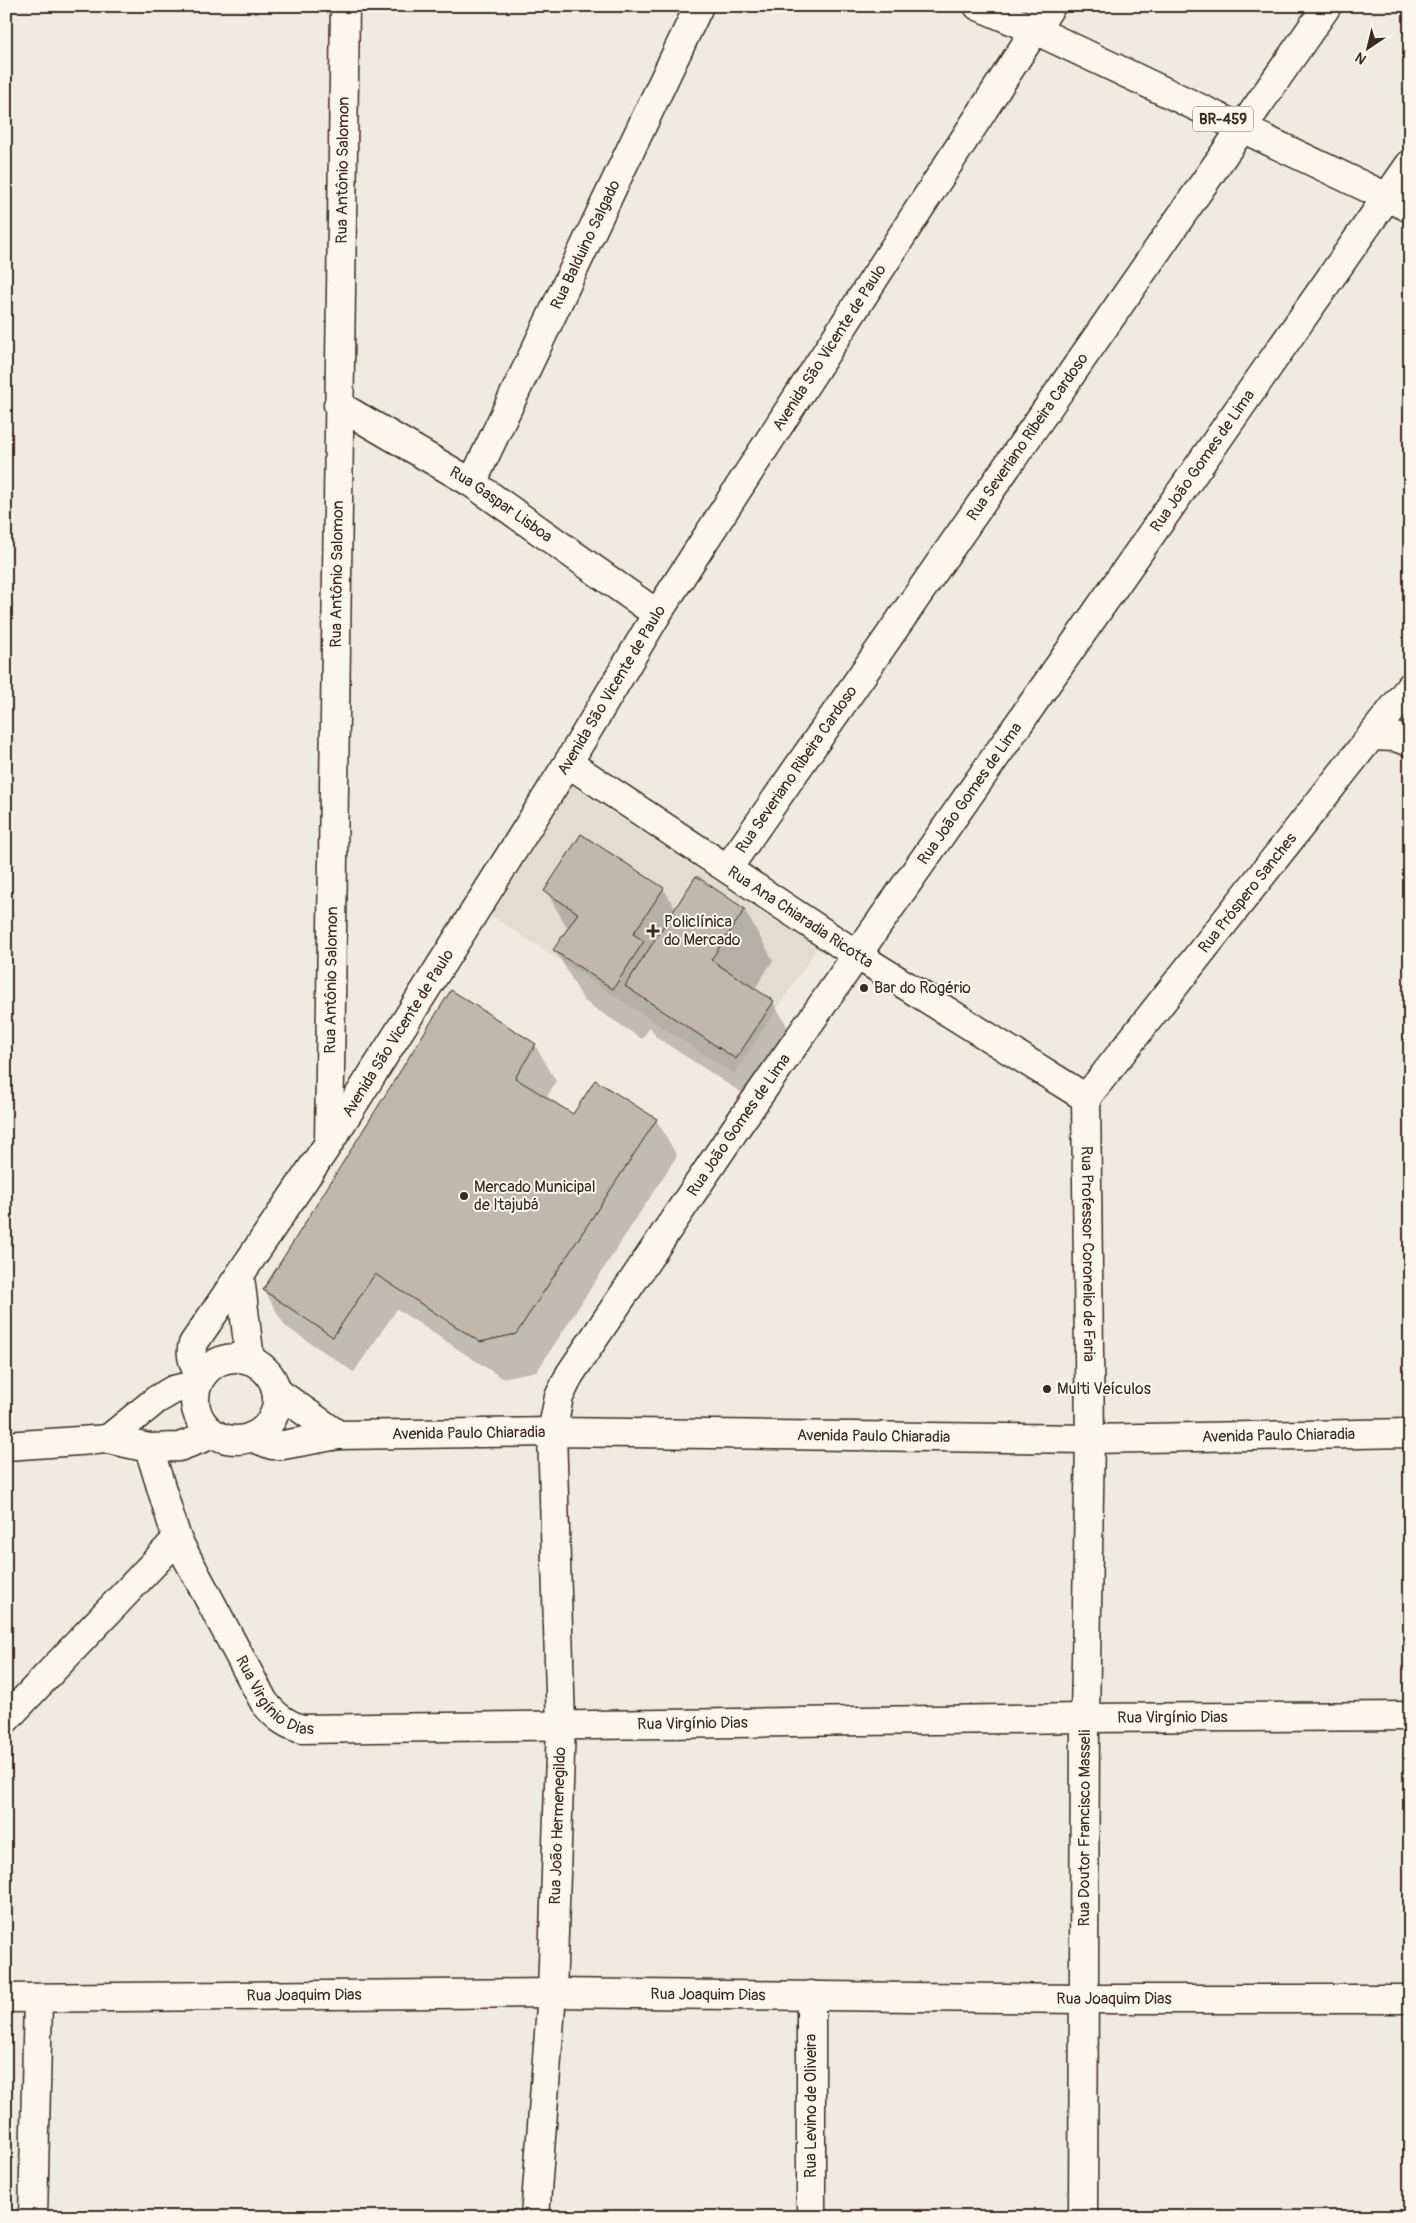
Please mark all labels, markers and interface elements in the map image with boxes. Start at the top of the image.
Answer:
north arrow [1344,22,1394,72]
text: N [1352,49,1370,68]
street label: Rua Antônio Salomon [332,96,354,244]
road number: BR-459 [1193,106,1253,132]
street label: Rua Balduino Salgado [546,176,625,313]
street label: Avenida São Vicente de Paulo [768,260,891,435]
street label: Rua Severiano Ribeira Cardoso [962,349,1093,525]
street label: Rua João Gomes de Lima [1146,386,1259,536]
street label: Rua Gaspar Lisboa [446,462,556,547]
street label: Rua Antônio Salomon [326,500,348,648]
street label: Avenida São Vicente de Paulo [553,601,670,779]
street label: Rua Severiano Ribeira Cardoso [731,681,862,857]
street label: Rua João Gomes de Lima [913,719,1026,868]
street label: Rua Próspero Sanches [1194,829,1301,957]
street label: Rua Ana Chiaradia Ricotta [724,862,877,973]
street label: Rua Antônio Salomon [320,906,342,1054]
place label: Policlínica do Mercado [664,912,741,950]
marker: Policlínica do Mercado [646,924,660,938]
street label: Avenida São Vicente de Paulo [338,945,459,1121]
place label: Bar do Rogério [874,978,971,998]
marker: Bar do Rogério [858,982,870,994]
street label: Rua João Gomes de Lima [683,1050,795,1200]
street label: Rua Professor Coronelio de Faria [1077,1146,1099,1362]
place label: Mercado Municipal de Itajubá [474,1177,596,1215]
marker: Mercado Municipal de Itajubá [458,1190,470,1202]
place label: Multi Veículos [1057,1379,1151,1399]
marker: Multi Veículos [1041,1383,1053,1395]
street label: Avenida Paulo Chiaradia [392,1422,545,1444]
street label: Avenida Paulo Chiaradia [1202,1424,1355,1447]
street label: Avenida Paulo Chiaradia [797,1425,950,1447]
street label: Rua Virgínio Dias [231,1652,314,1739]
street label: Rua Virgínio Dias [1117,1707,1228,1728]
street label: Rua Virgínio Dias [637,1713,748,1734]
street label: Rua Doutor Francisco Masseli [1074,1729,1095,1926]
street label: Rua João Hermenegildo [545,1746,570,1905]
street label: Rua Joaquim Dias [650,1984,766,2005]
street label: Rua Joaquim Dias [246,1985,362,2006]
street label: Rua Joaquim Dias [1056,1989,1172,2009]
street label: Rua Levino de Oliveira [801,2034,821,2178]

